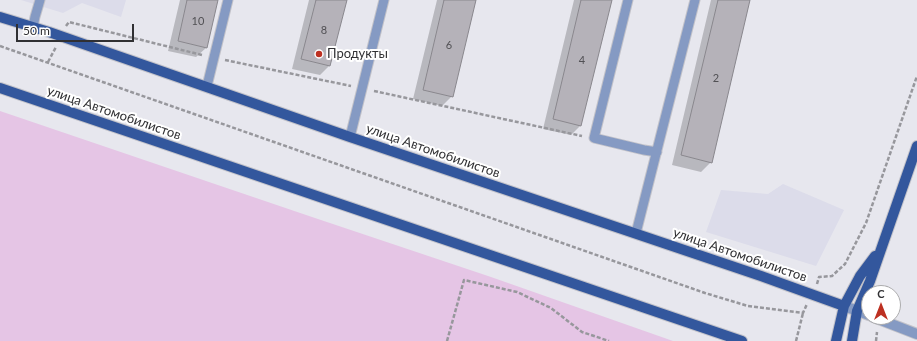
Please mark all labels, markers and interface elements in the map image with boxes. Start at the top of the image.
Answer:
house number: 10 [192,14,204,28]
scale bar [18,16,136,42]
text: 50 m [23,23,50,38]
house number: 8 [321,23,327,37]
house number: 6 [446,38,452,52]
place label: Продукты [327,46,388,62]
marker: Продукты [314,49,324,59]
house number: 4 [579,53,585,67]
house number: 2 [713,71,719,85]
street label: улица Автомобилистов [45,83,183,143]
street label: улица Автомобилистов [364,121,502,181]
street label: улица Автомобилистов [671,225,809,285]
north arrow [861,285,901,325]
text: С [877,287,885,300]

